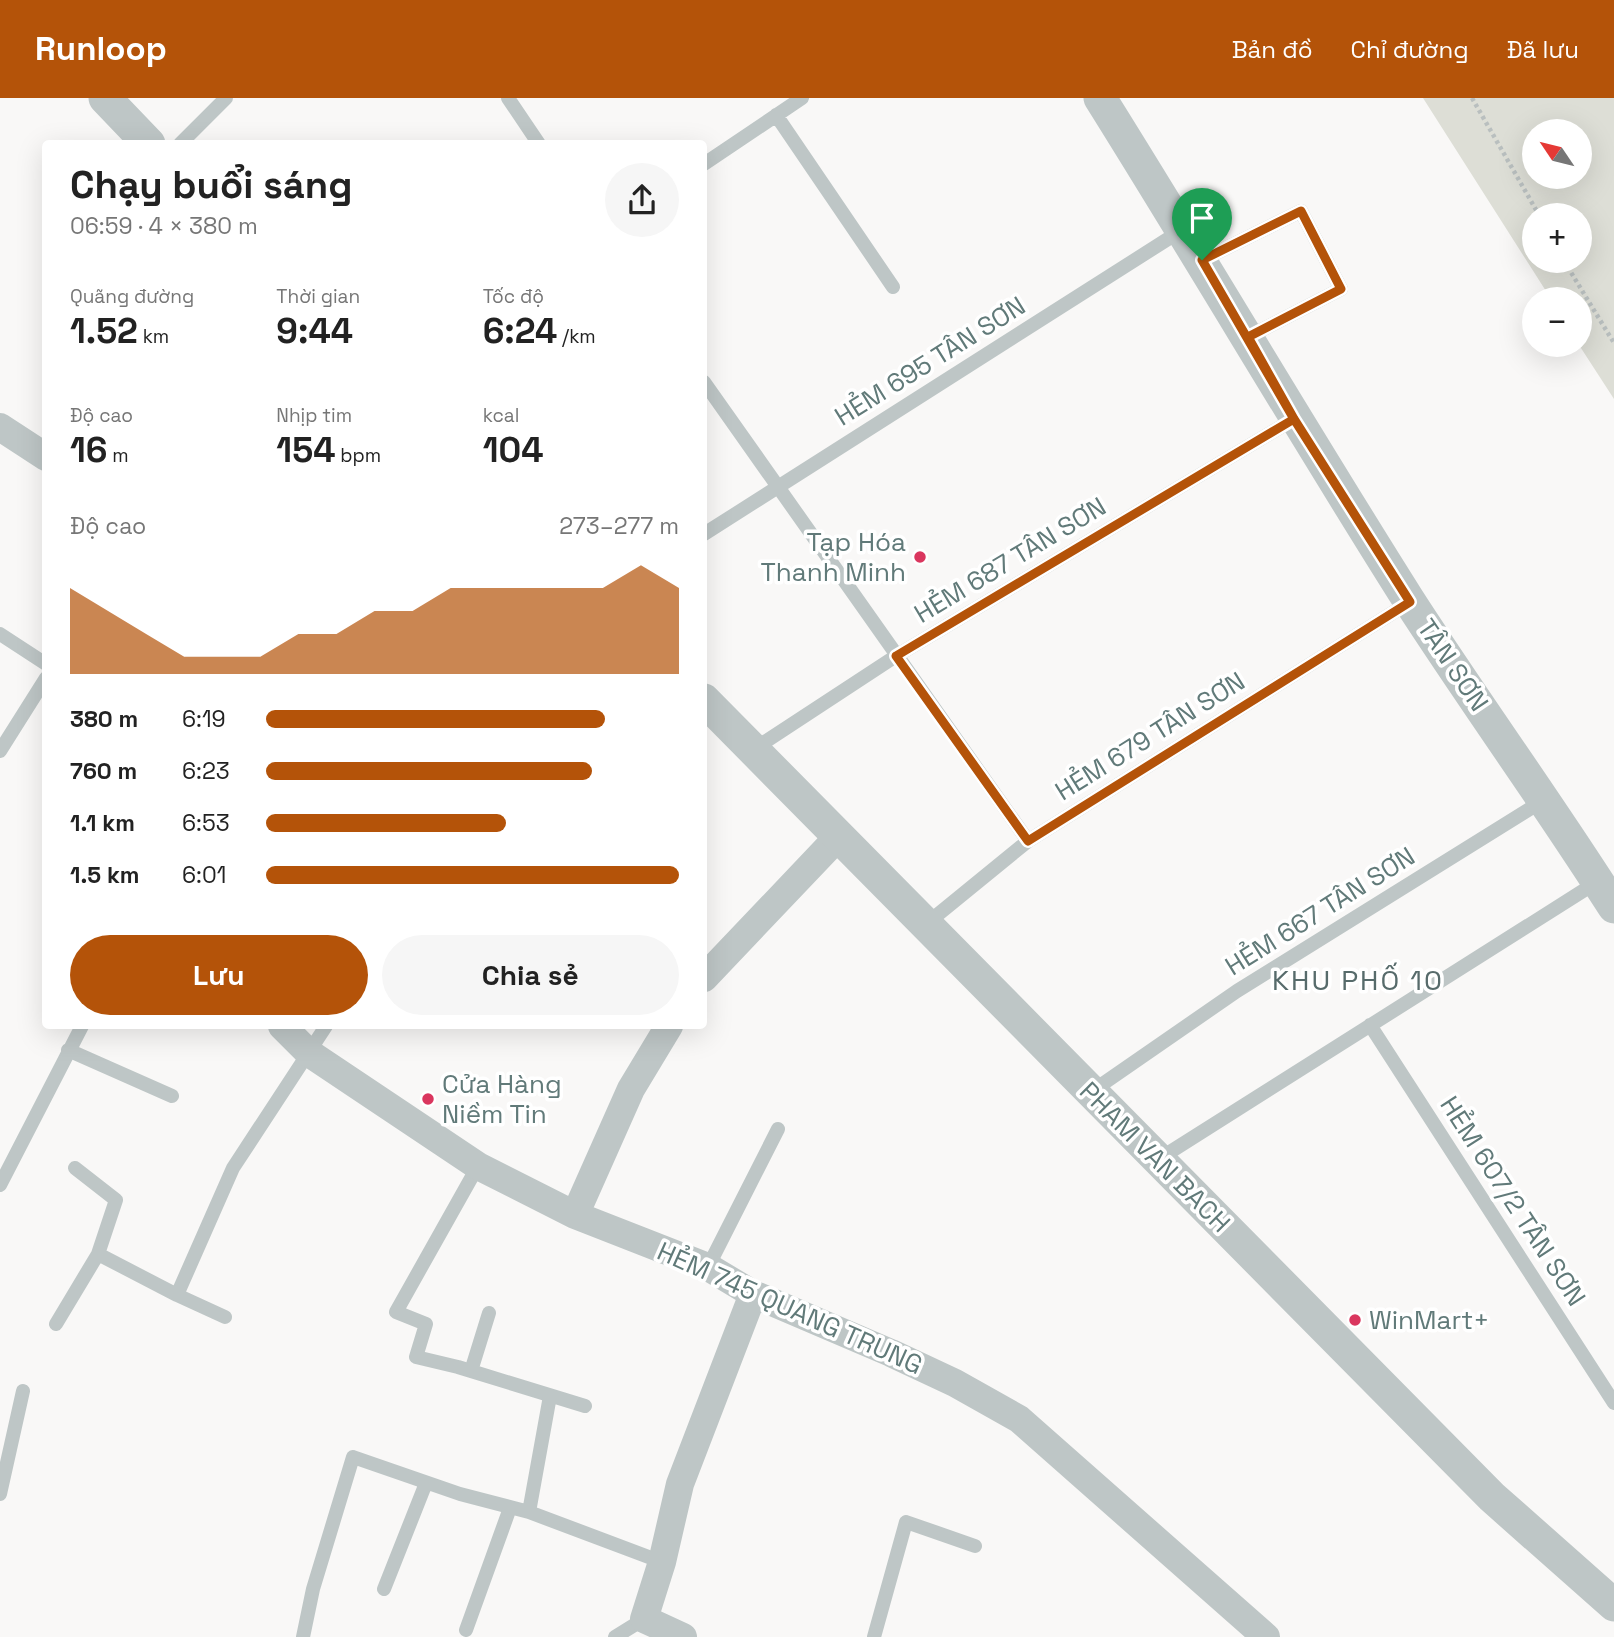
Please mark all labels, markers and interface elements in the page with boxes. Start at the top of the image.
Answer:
text: Runloop [35,28,167,70]
text: Bản đồ [1232,34,1313,65]
text: Chỉ đường [1351,34,1469,65]
text: Đã lưu [1507,34,1579,65]
north arrow [1522,119,1592,189]
map controls [1522,119,1592,357]
text: Chạy buổi sáng [70,161,352,209]
button: share [605,163,679,237]
pin [1172,188,1232,260]
icon: arrive [1183,199,1221,237]
button: + [1522,203,1592,273]
text: 06:59 · 4 × 380 m [70,211,258,241]
text: Quãng đường [70,284,194,309]
text: Thời gian [276,284,360,309]
text: Tốc độ [483,284,544,309]
button: − [1522,287,1592,357]
street label: HẺM 695 TÂN SƠN [828,289,1032,433]
text: 1.52 [70,309,138,353]
text: 9:44 [276,309,353,353]
text: 6:24 [483,309,557,353]
text: km [138,324,169,349]
text: /km [557,324,596,349]
text: Độ cao [70,403,133,428]
text: Nhịp tim [276,403,352,428]
text: kcal [483,403,519,428]
text: 16 [70,428,107,472]
text: 154 [276,428,335,472]
text: 104 [483,428,543,472]
text: m [107,443,129,468]
text: bpm [335,443,381,468]
street label: HẺM 687 TÂN SƠN [908,489,1112,631]
text: Độ cao [70,511,146,541]
text: 273–277 m [559,511,679,541]
place label: Tạp Hóa Thanh Minh [761,525,906,589]
marker: Tạp Hóa Thanh Minh [912,549,928,565]
street label: TÂN SƠN [1410,612,1496,718]
street label: HẺM 679 TÂN SƠN [1049,664,1251,808]
text: 380 m [70,704,138,734]
text: 6:19 [182,704,226,734]
text: 760 m [70,756,137,786]
text: 6:23 [182,756,230,786]
text: 1.1 km [70,808,135,838]
text: 6:53 [182,808,230,838]
street label: HẺM 667 TÂN SƠN [1219,839,1421,983]
text: 1.5 km [70,860,140,890]
text: 6:01 [182,860,226,890]
button: Lưu [70,935,368,1015]
button: Chia sẻ [382,935,679,1015]
district label: KHU PHỐ 10 [1272,962,1444,998]
place label: Cửa Hàng Niềm Tin [442,1067,562,1131]
street label: PHAM VAN BACH [1072,1074,1238,1240]
street label: HẺM 607/2 TÂN SƠN [1432,1090,1594,1312]
marker: Cửa Hàng Niềm Tin [420,1091,436,1107]
street label: HẺM 745 QUANG TRUNG [652,1234,928,1382]
place label: WinMart+ [1369,1303,1489,1337]
marker: WinMart+ [1347,1312,1363,1328]

